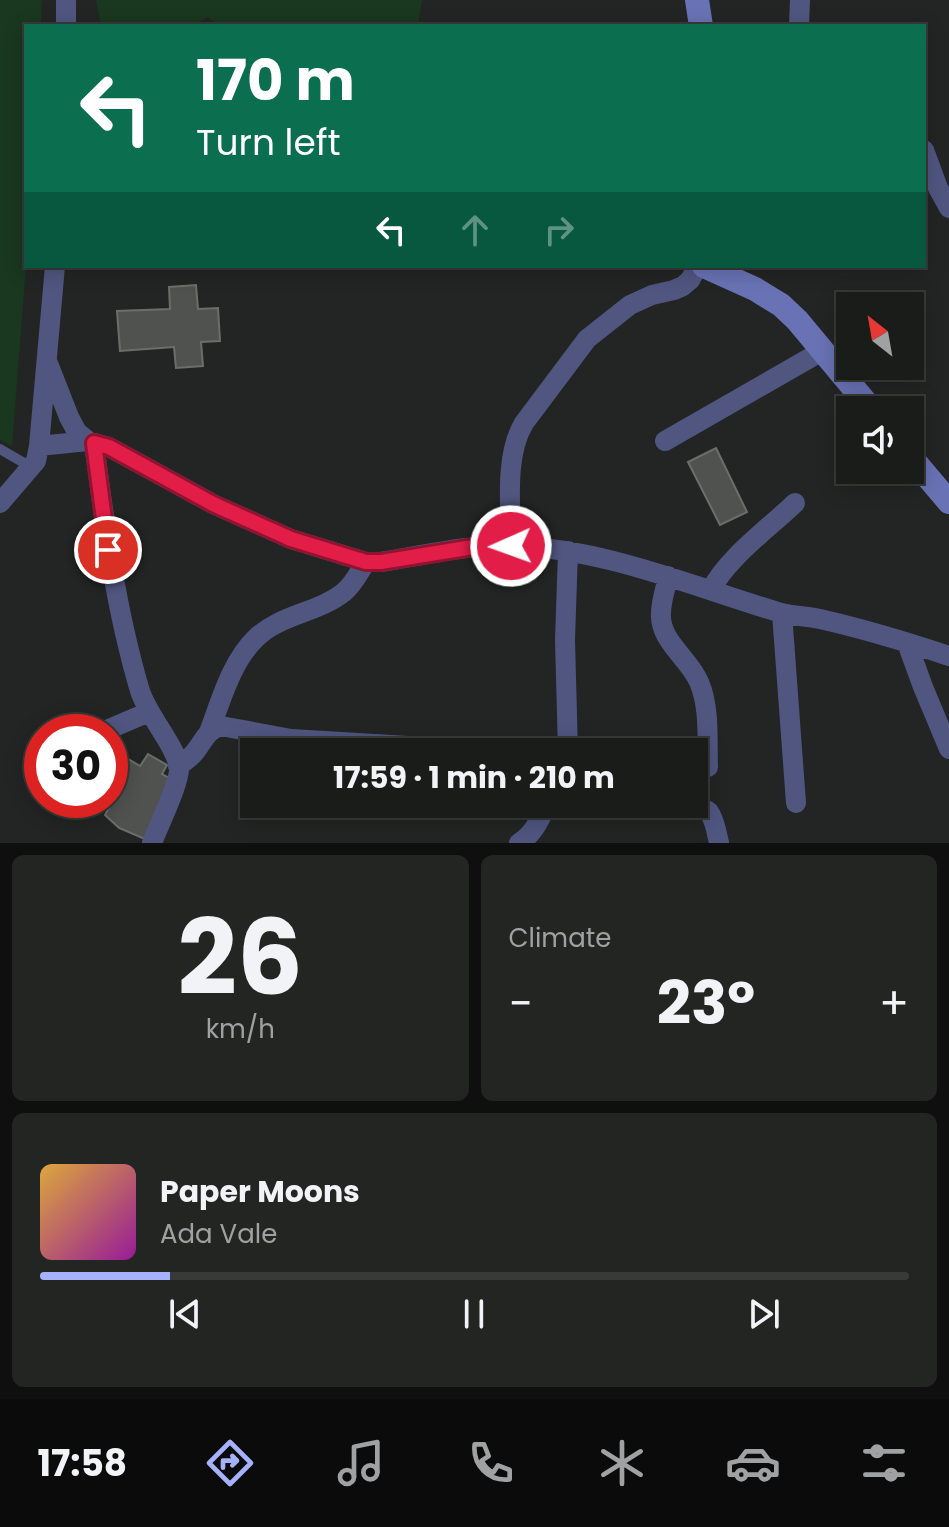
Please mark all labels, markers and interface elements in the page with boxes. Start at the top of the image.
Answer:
text: 170 m [196,41,355,120]
icon: left [64,56,168,160]
text: Turn left [196,117,341,168]
icon: left [369,208,413,252]
icon: ahead [453,208,497,252]
icon: right [537,208,581,252]
north arrow [836,292,924,380]
map controls [836,292,924,484]
button: sound [836,396,924,484]
position arrow [469,504,553,588]
pin [74,516,142,584]
icon: arrive [86,528,130,572]
speed limit sign: 30 [24,714,128,818]
text: 17:59 · 1 min · 210 m [333,756,615,799]
text: 26 [177,885,303,1030]
text: Climate [509,920,611,956]
text: 23° [657,961,755,1045]
text: − [509,973,533,1034]
text: + [879,973,909,1034]
text: km/h [206,1011,275,1047]
text: Paper Moons [160,1170,360,1213]
text: Ada Vale [160,1216,277,1252]
icon: previous [163,1292,207,1336]
icon: pause [452,1292,496,1336]
icon: next [742,1292,786,1336]
icon: directions [202,1435,258,1491]
icon: music [333,1435,389,1491]
icon: phone [463,1435,519,1491]
icon: climate [594,1435,650,1491]
icon: car [725,1435,781,1491]
icon: filters [856,1435,912,1491]
text: 17:58 [37,1438,127,1489]

